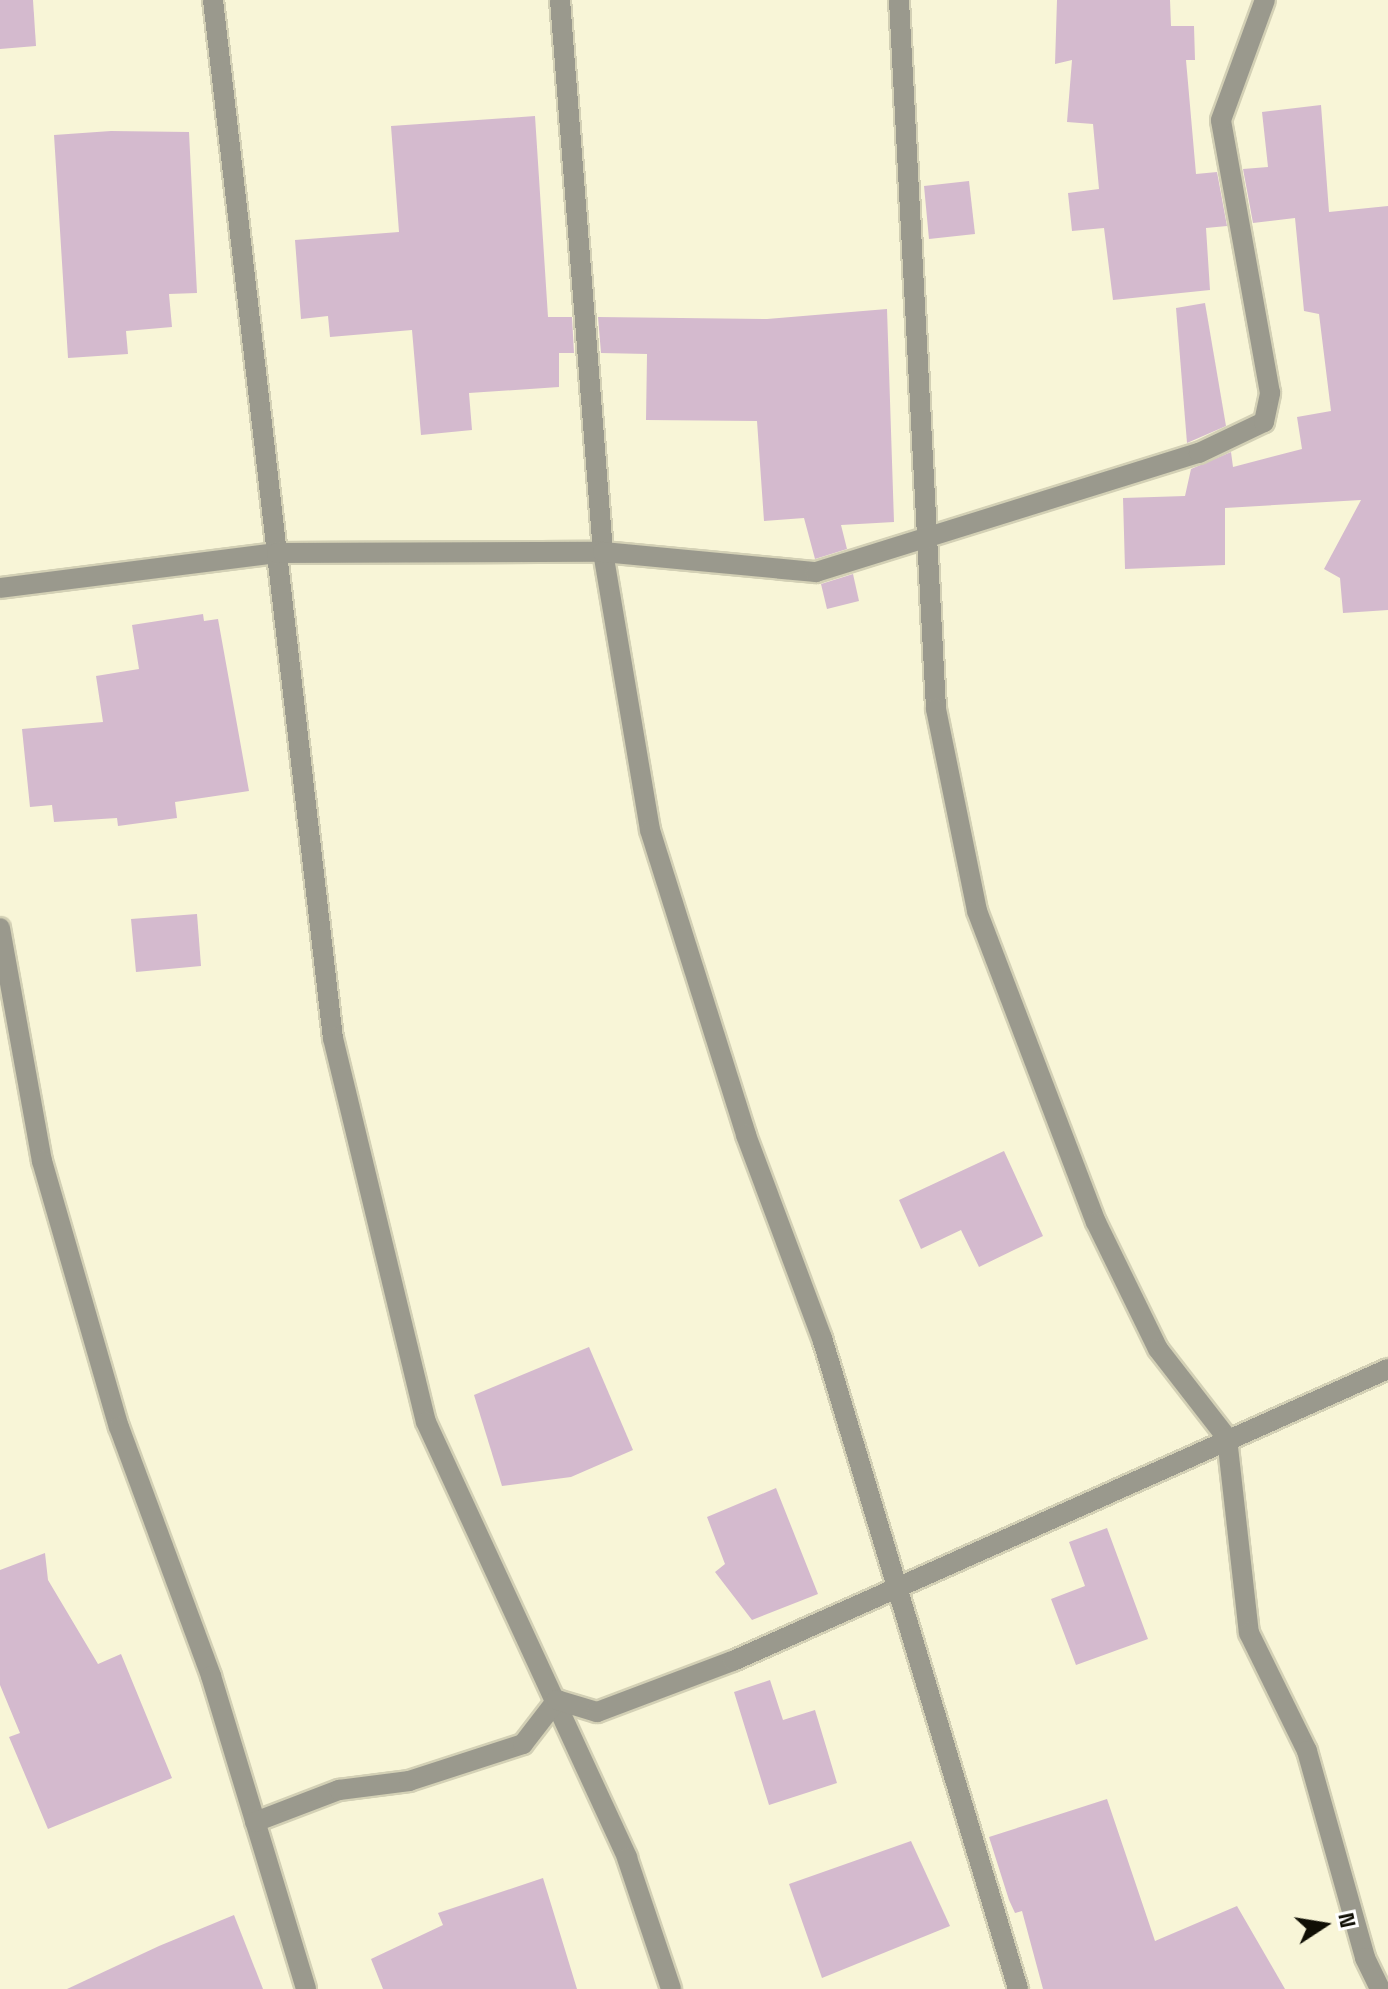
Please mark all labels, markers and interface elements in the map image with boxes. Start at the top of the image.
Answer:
north arrow [1284,1885,1364,1965]
text: N [1332,1910,1363,1930]

